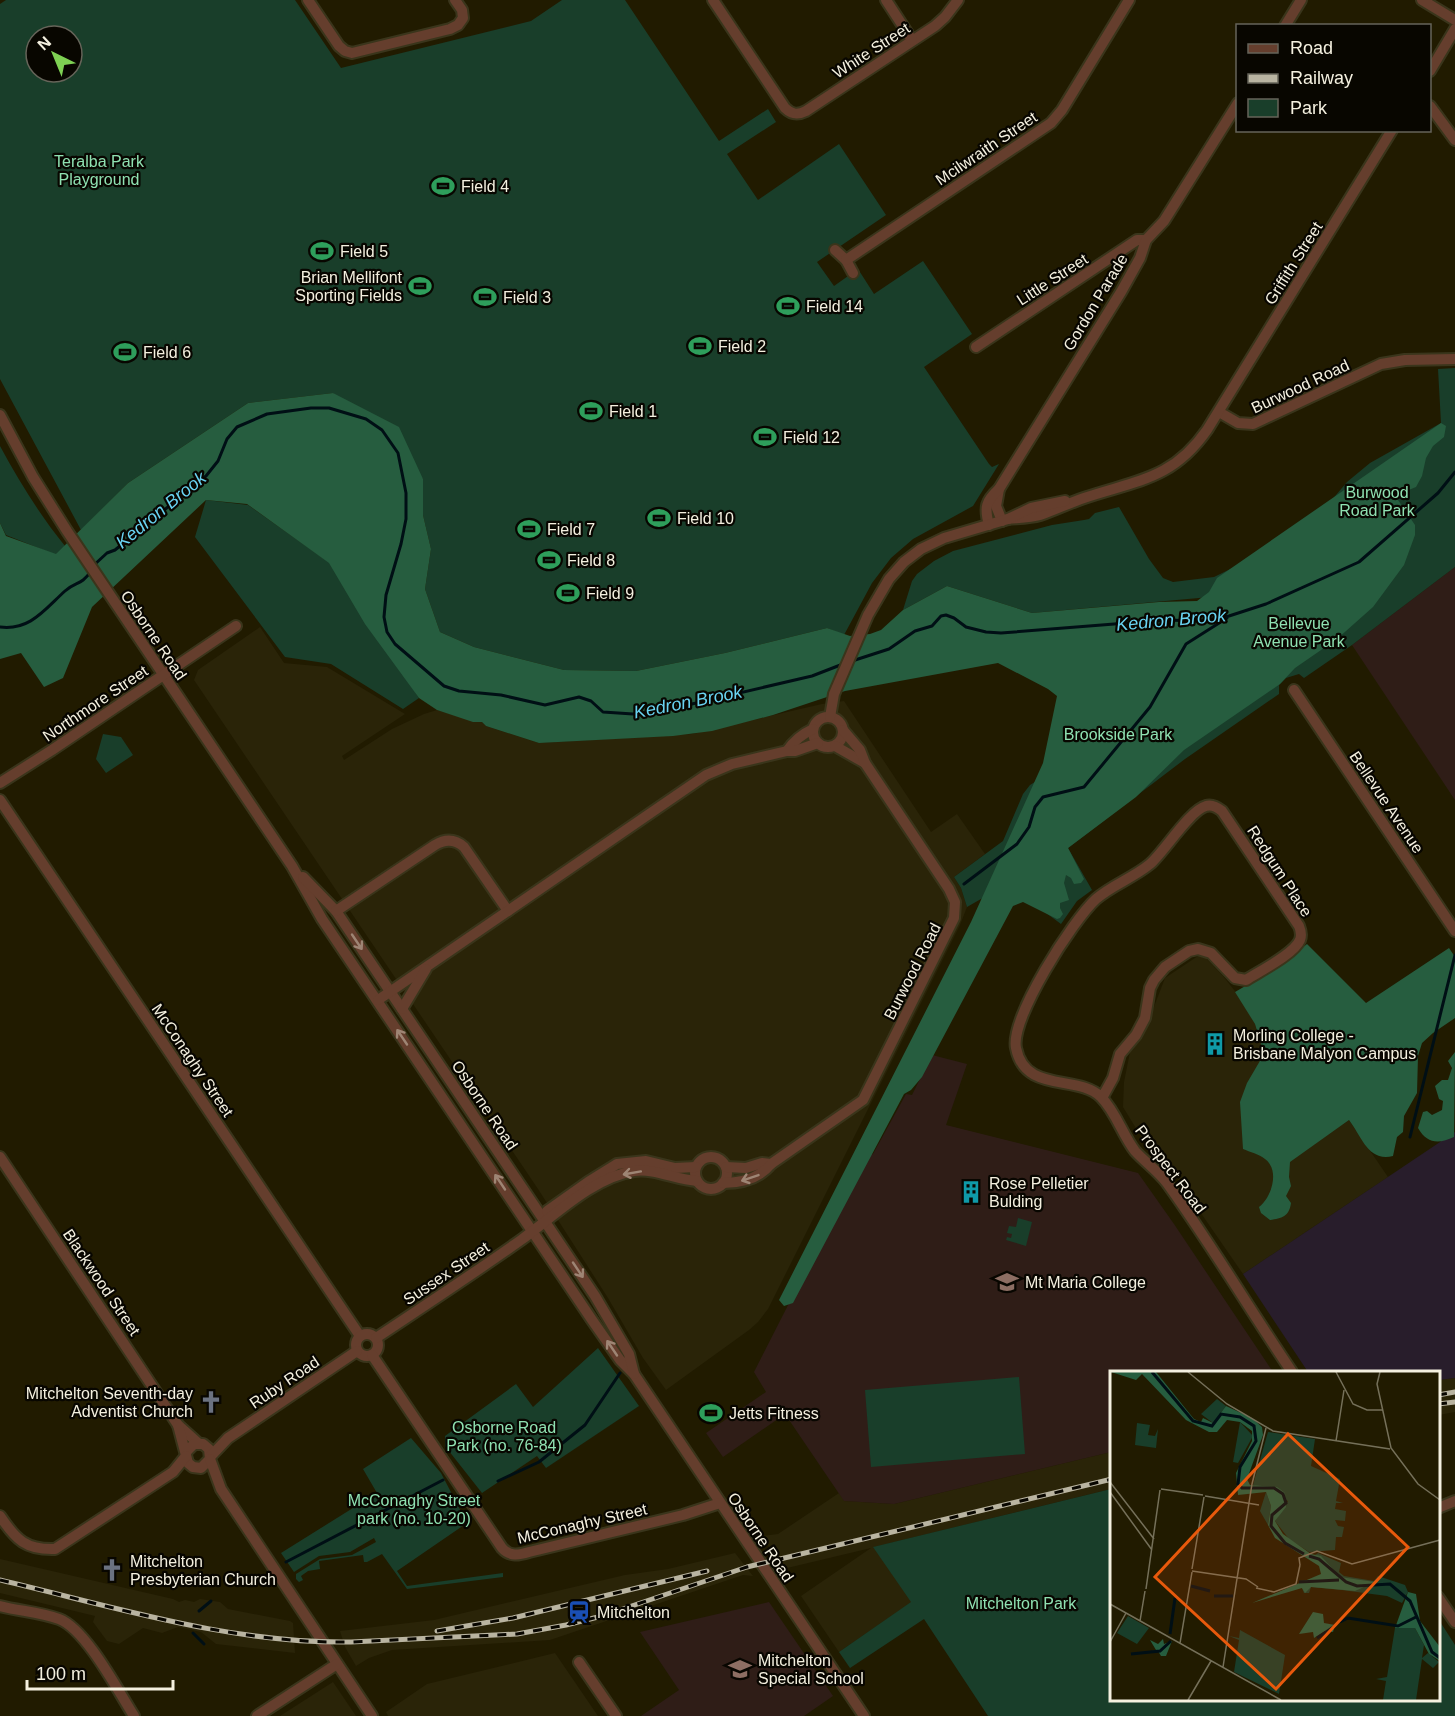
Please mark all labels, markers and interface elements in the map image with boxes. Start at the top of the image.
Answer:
street label: White Street [830,19,913,82]
north arrow [24,24,84,84]
legend [1236,24,1431,132]
text: N [34,33,54,54]
text: Road [1290,38,1333,58]
text: Railway [1290,68,1353,88]
text: Park [1290,98,1328,118]
street label: Mcilwraith Street [933,108,1041,189]
park label: Teralba Park Playground [54,153,145,188]
sports icon: Field 4 [430,173,456,199]
place label: Field 4 [461,178,509,195]
street label: Griffith Street [1261,218,1326,308]
sports icon: Field 5 [309,238,335,264]
place label: Field 5 [340,243,388,260]
street label: Little Street [1014,250,1091,309]
street label: Gordon Parade [1060,251,1131,354]
place label: Brian Mellifont Sporting Fields [295,269,403,304]
sports icon: Brian Mellifont Sporting Fields [407,273,433,299]
sports icon: Field 3 [472,284,498,310]
place label: Field 3 [503,289,551,306]
sports icon: Field 14 [775,293,801,319]
place label: Field 14 [806,298,863,315]
sports icon: Field 2 [687,333,713,359]
place label: Field 2 [718,338,766,355]
sports icon: Field 6 [112,339,138,365]
place label: Field 6 [143,344,191,361]
street label: Burwood Road [1249,356,1352,417]
sports icon: Field 1 [578,398,604,424]
place label: Field 1 [609,403,657,420]
sports icon: Field 12 [752,424,778,450]
place label: Field 12 [783,429,840,446]
water label: Kedron Brook [112,467,211,552]
park label: Burwood Road Park [1339,484,1416,519]
sports icon: Field 10 [646,505,672,531]
place label: Field 10 [677,510,734,527]
sports icon: Field 7 [516,516,542,542]
place label: Field 7 [547,521,595,538]
sports icon: Field 8 [536,547,562,573]
place label: Field 8 [567,552,615,569]
sports icon: Field 9 [555,580,581,606]
place label: Field 9 [586,585,634,602]
street label: Osborne Road [117,587,190,683]
water label: Kedron Brook [1115,605,1228,635]
park label: Bellevue Avenue Park [1253,615,1346,650]
street label: Northmore Street [40,662,151,745]
water label: Kedron Brook [632,681,745,722]
park label: Brookside Park [1064,726,1173,743]
street label: Bellevue Avenue [1346,748,1427,856]
street label: Redgum Place [1244,823,1315,920]
street label: Burwood Road [881,920,944,1022]
one-way arrow [351,933,363,950]
street label: McConaghy Street [148,1001,237,1120]
place label: Morling College - Brisbane Malyon Campus [1233,1027,1416,1062]
one-way arrow [396,1029,409,1046]
building icon: Morling College - Brisbane Malyon Campus [1202,1031,1228,1057]
street label: Osborne Road [448,1057,521,1153]
street label: Prospect Road [1132,1122,1209,1217]
one-way arrow [623,1168,642,1179]
one-way arrow [494,1174,506,1191]
one-way arrow [741,1174,759,1185]
place label: Rose Pelletier Bulding [989,1175,1089,1210]
building icon: Rose Pelletier Bulding [958,1179,984,1205]
street label: Blackwood Street [60,1226,144,1339]
street label: Sussex Street [400,1238,493,1308]
one-way arrow [572,1261,584,1277]
school or university icon: Mt Maria College [994,1269,1020,1295]
place label: Mt Maria College [1025,1274,1146,1291]
one-way arrow [605,1340,617,1357]
street label: Ruby Road [246,1353,322,1412]
inset map [1110,1371,1440,1701]
place label: Mitchelton Seventh-day Adventist Church [26,1385,193,1420]
church icon: Mitchelton Seventh-day Adventist Church [198,1389,224,1415]
sports icon: Jetts Fitness [698,1400,724,1426]
place label: Jetts Fitness [729,1405,819,1422]
park label: Osborne Road Park (no. 76-84) [446,1419,562,1454]
street label: Osborne Road [724,1489,797,1585]
park label: McConaghy Street park (no. 10-20) [348,1492,481,1527]
street label: McConaghy Street [516,1500,649,1547]
place label: Mitchelton Presbyterian Church [130,1553,276,1588]
church icon: Mitchelton Presbyterian Church [99,1557,125,1583]
park label: Mitchelton Park [966,1595,1077,1612]
station icon: Mitchelton [566,1599,592,1625]
place label: Mitchelton [597,1604,670,1621]
place label: Mitchelton Special School [758,1652,864,1687]
scale bar [27,1653,172,1691]
school or university icon: Mitchelton Special School [727,1656,753,1682]
text: 100 m [36,1664,86,1684]

